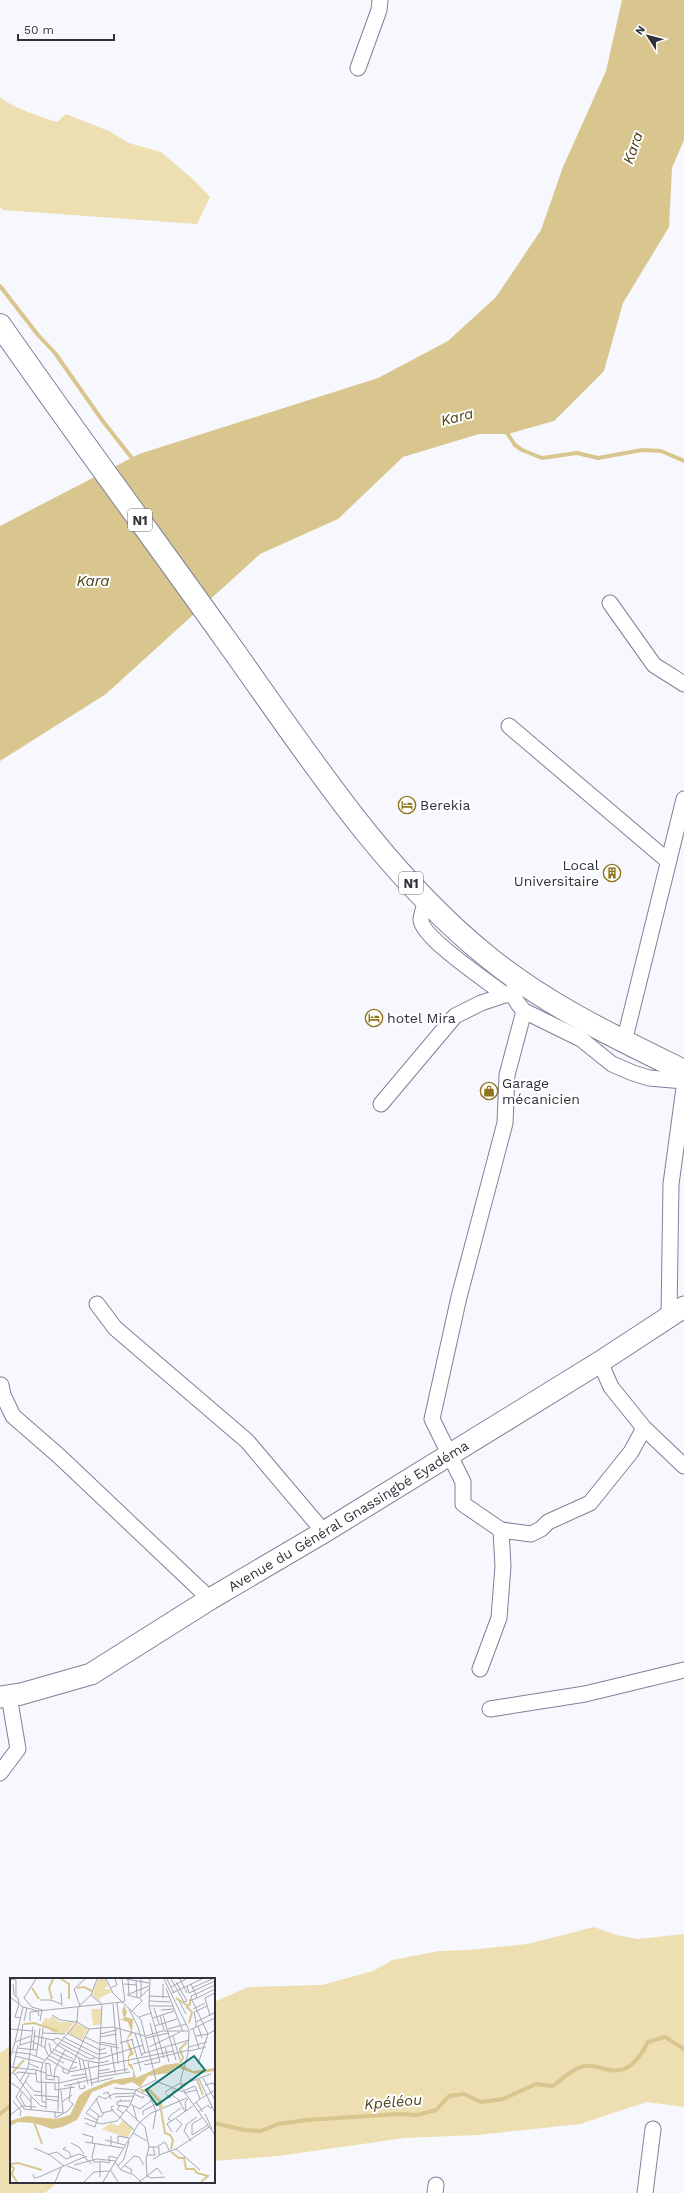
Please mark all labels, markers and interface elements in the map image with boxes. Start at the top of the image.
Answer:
scale bar [18,16,114,42]
north arrow [628,16,668,56]
text: 50 m [24,23,54,37]
text: N [633,23,648,38]
water label: Kara [619,129,647,167]
water label: Kara [439,404,475,430]
road number: N1 [128,509,152,531]
water label: Kara [77,572,110,590]
hotel icon: Berekia [397,795,417,815]
place label: Berekia [420,797,470,813]
place label: Local Universitaire [514,857,600,889]
building icon: Local Universitaire [602,863,622,883]
road number: N1 [399,872,423,894]
hotel icon: hotel Mira [364,1008,384,1028]
place label: hotel Mira [387,1010,456,1026]
place label: Garage mécanicien [502,1075,580,1107]
shop icon: Garage mécanicien [479,1081,499,1101]
street label: Avenue du Général Gnassingbé Eyadéma [225,1437,471,1595]
inset map [10,1978,215,2183]
water label: Kpéléou [363,2091,423,2113]

